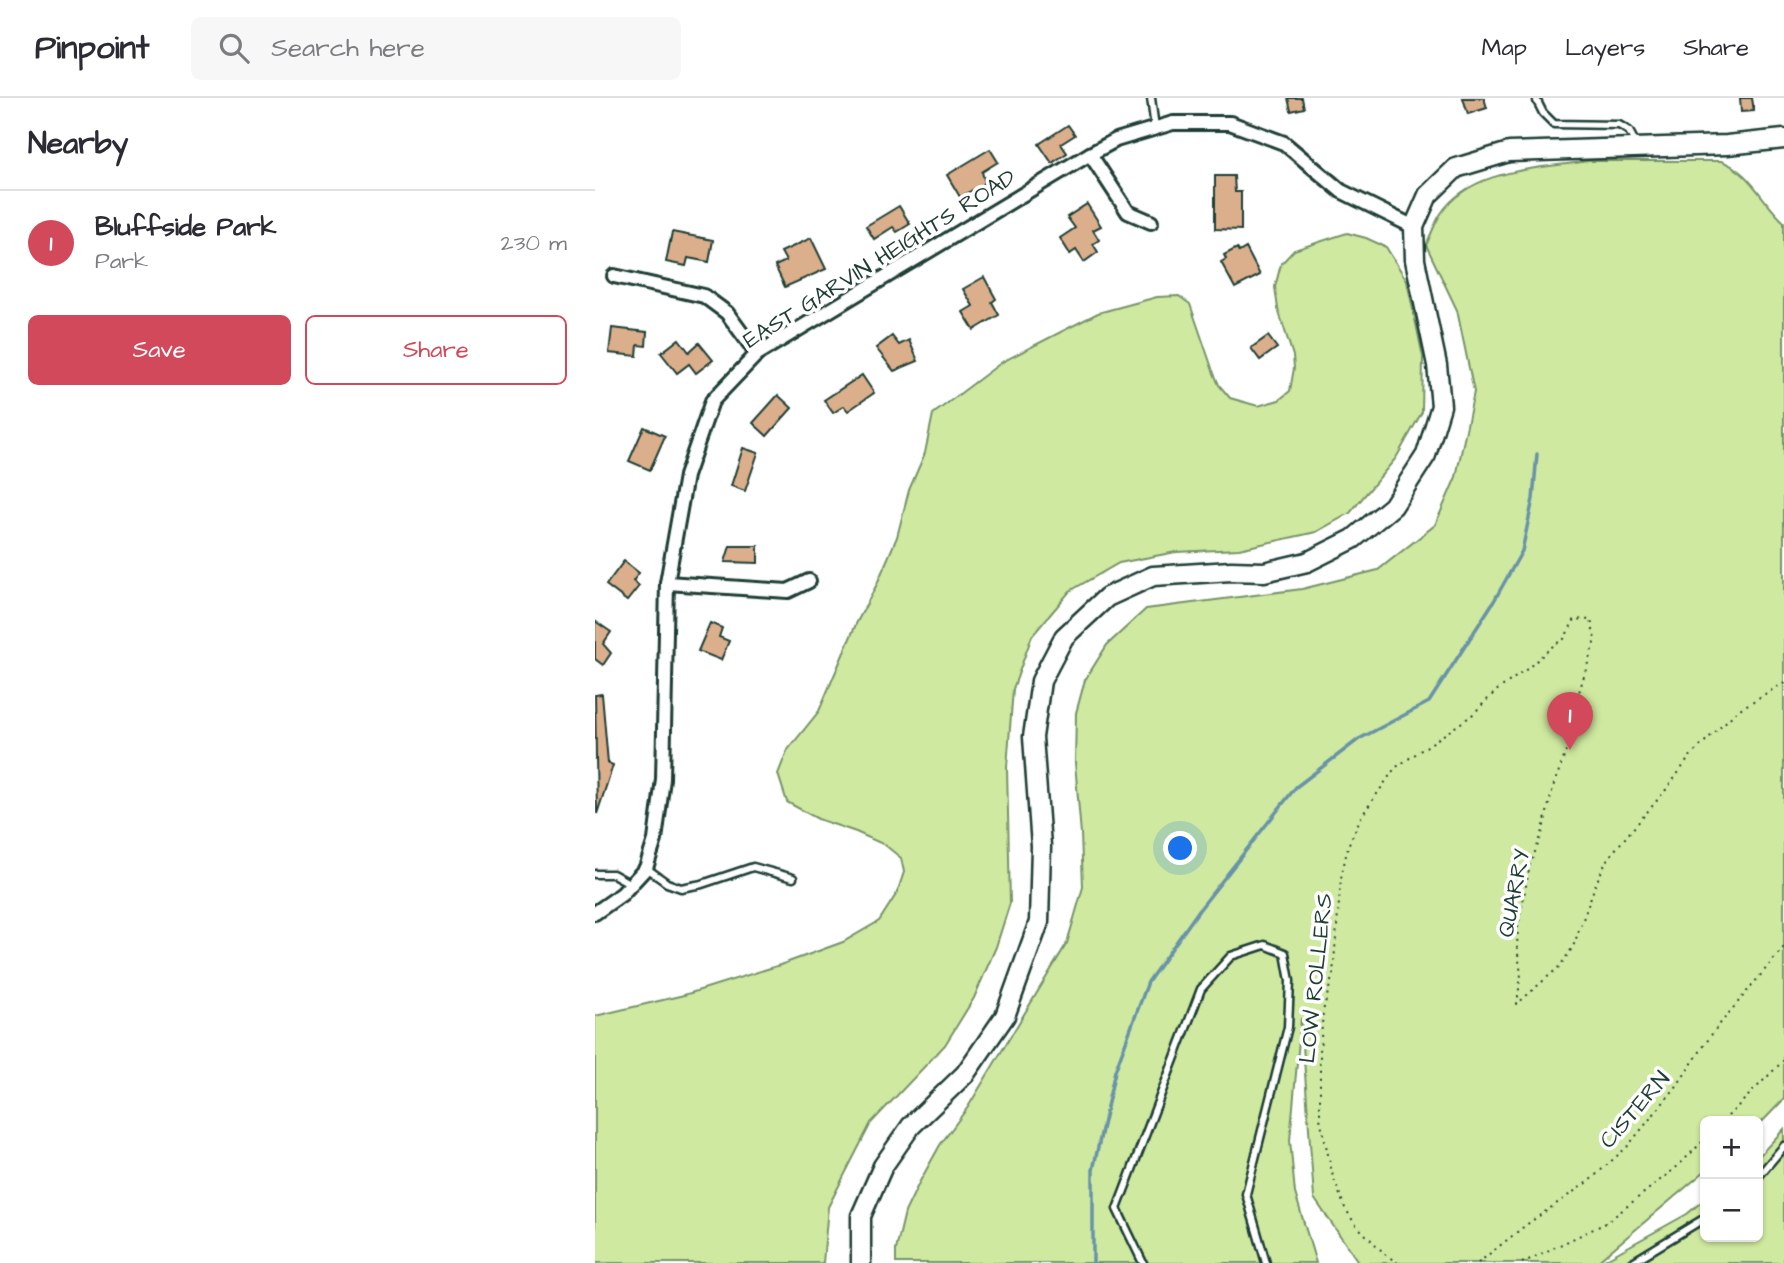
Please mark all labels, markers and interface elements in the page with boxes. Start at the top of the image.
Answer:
search box [191,17,681,80]
text: Pinpoint [35,25,149,71]
icon: search [215,29,253,67]
text: Search here [271,30,425,66]
text: Map [1482,31,1527,65]
text: Layers [1565,31,1645,65]
text: Share [1683,31,1749,65]
text: Nearby [28,123,128,165]
street label: EAST GARVIN HEIGHTS ROAD [737,162,1022,356]
text: Bluffside Park [95,209,277,245]
text: 1 [50,227,52,259]
text: 230 m [501,227,567,259]
text: Park [95,245,148,277]
button: Save [28,315,291,385]
button: Share [305,315,567,385]
pin: 1 [1547,692,1593,750]
your location [1163,831,1197,865]
street label: QUARRY [1490,846,1538,940]
street label: LOW ROLLERS [1291,891,1341,1065]
street label: CISTERN [1592,1064,1677,1155]
map controls [1700,1116,1763,1242]
button: + [1700,1116,1763,1179]
button: − [1700,1179,1763,1242]

